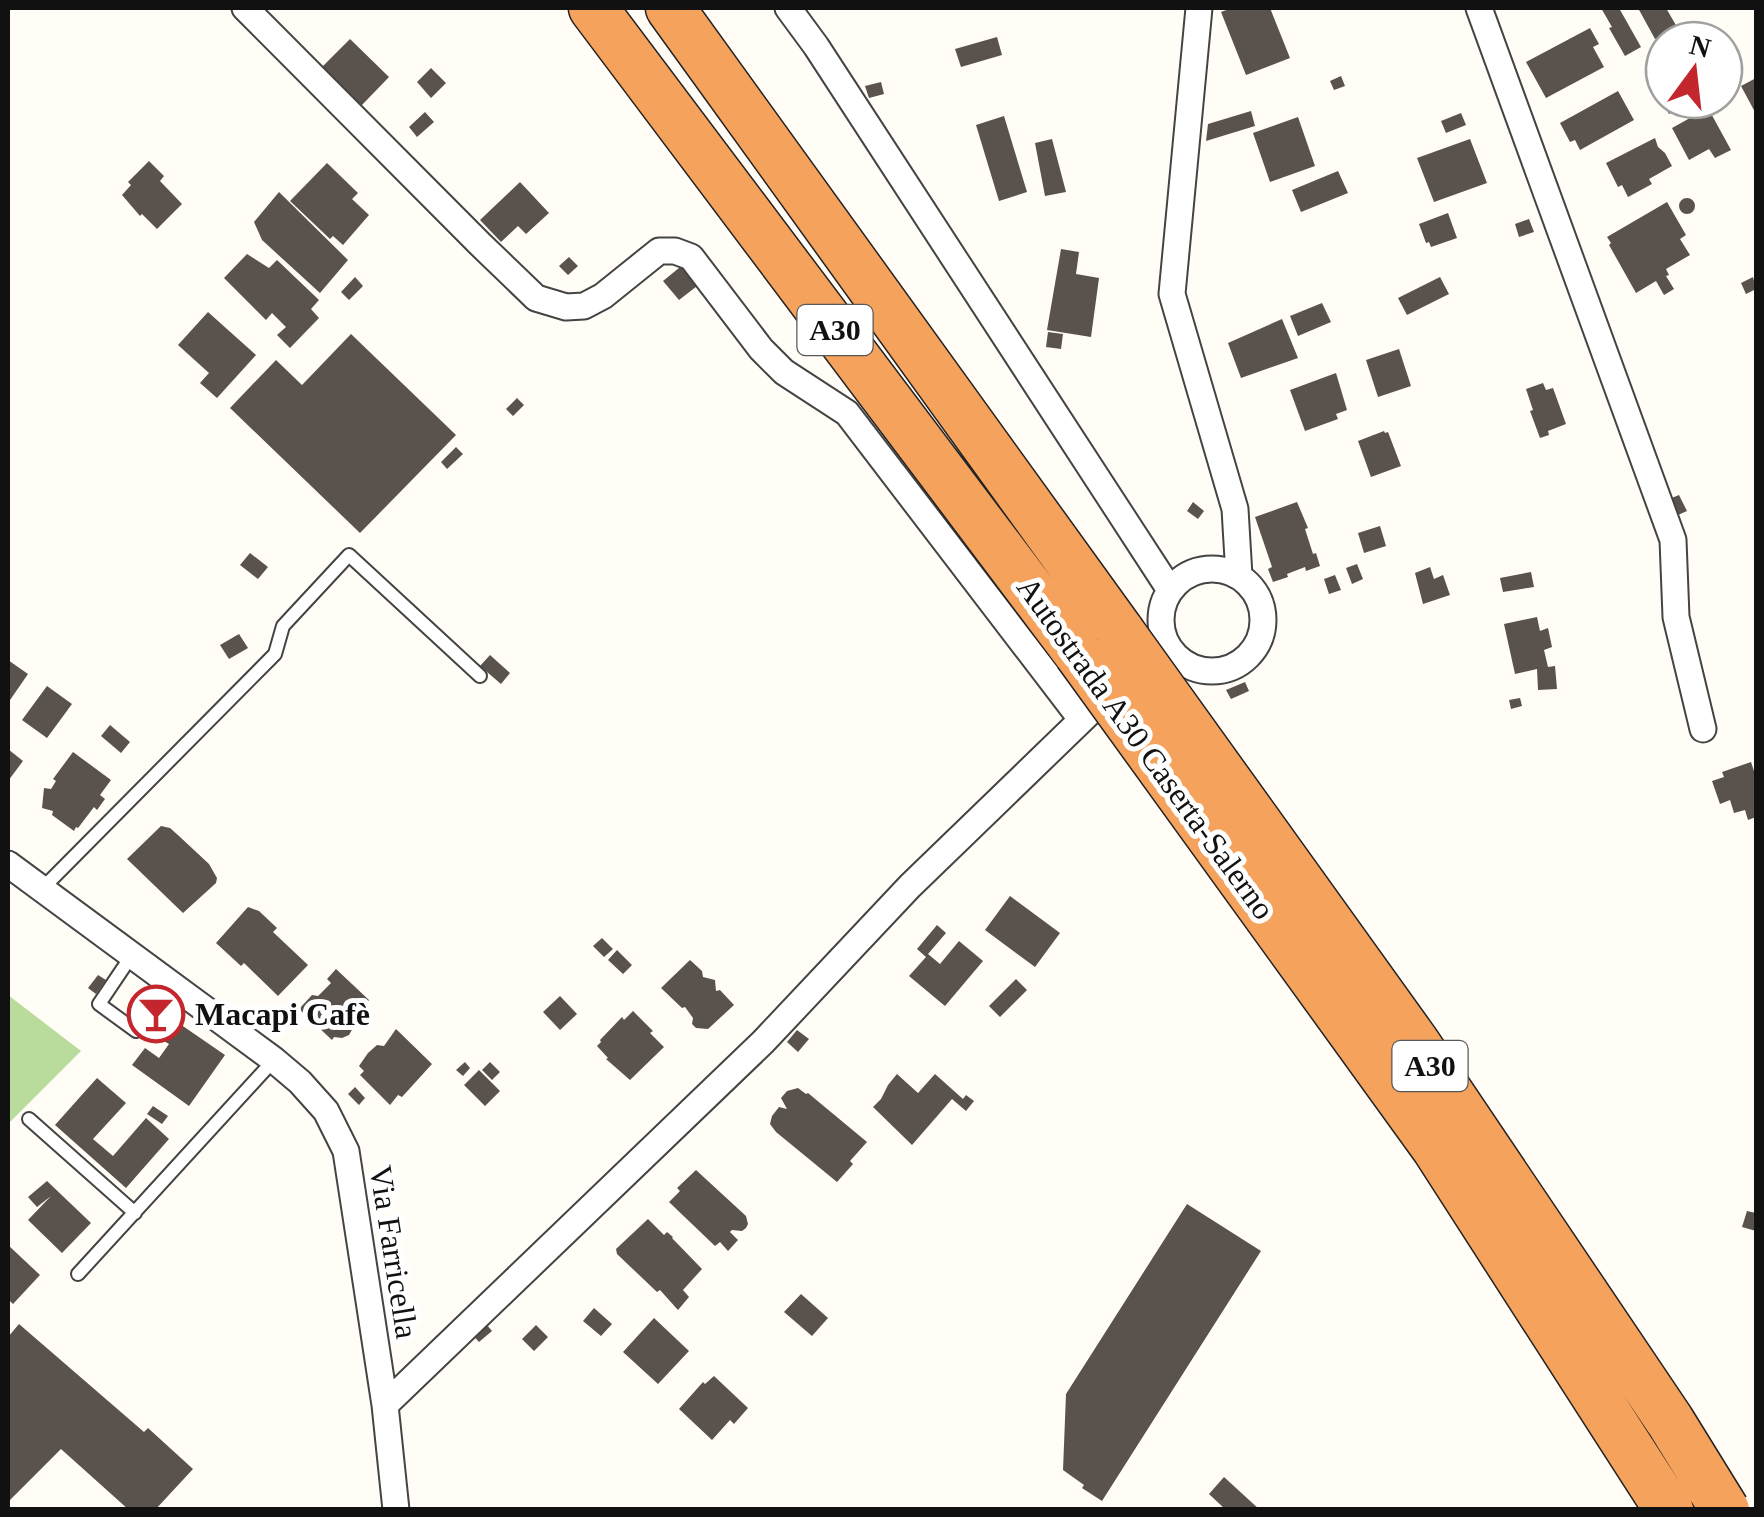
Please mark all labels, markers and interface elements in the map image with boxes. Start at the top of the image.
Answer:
north arrow [1644,20,1744,120]
text: N [1687,29,1714,64]
road number: A30 [798,305,872,355]
street label: Autostrada A30 Caserta-Salerno [1010,570,1282,926]
bar icon: Macapi Cafè [126,984,186,1044]
place label: Macapi Cafè [195,996,370,1032]
road number: A30 [1392,1041,1468,1091]
street label: Via Farricella [363,1163,425,1341]

